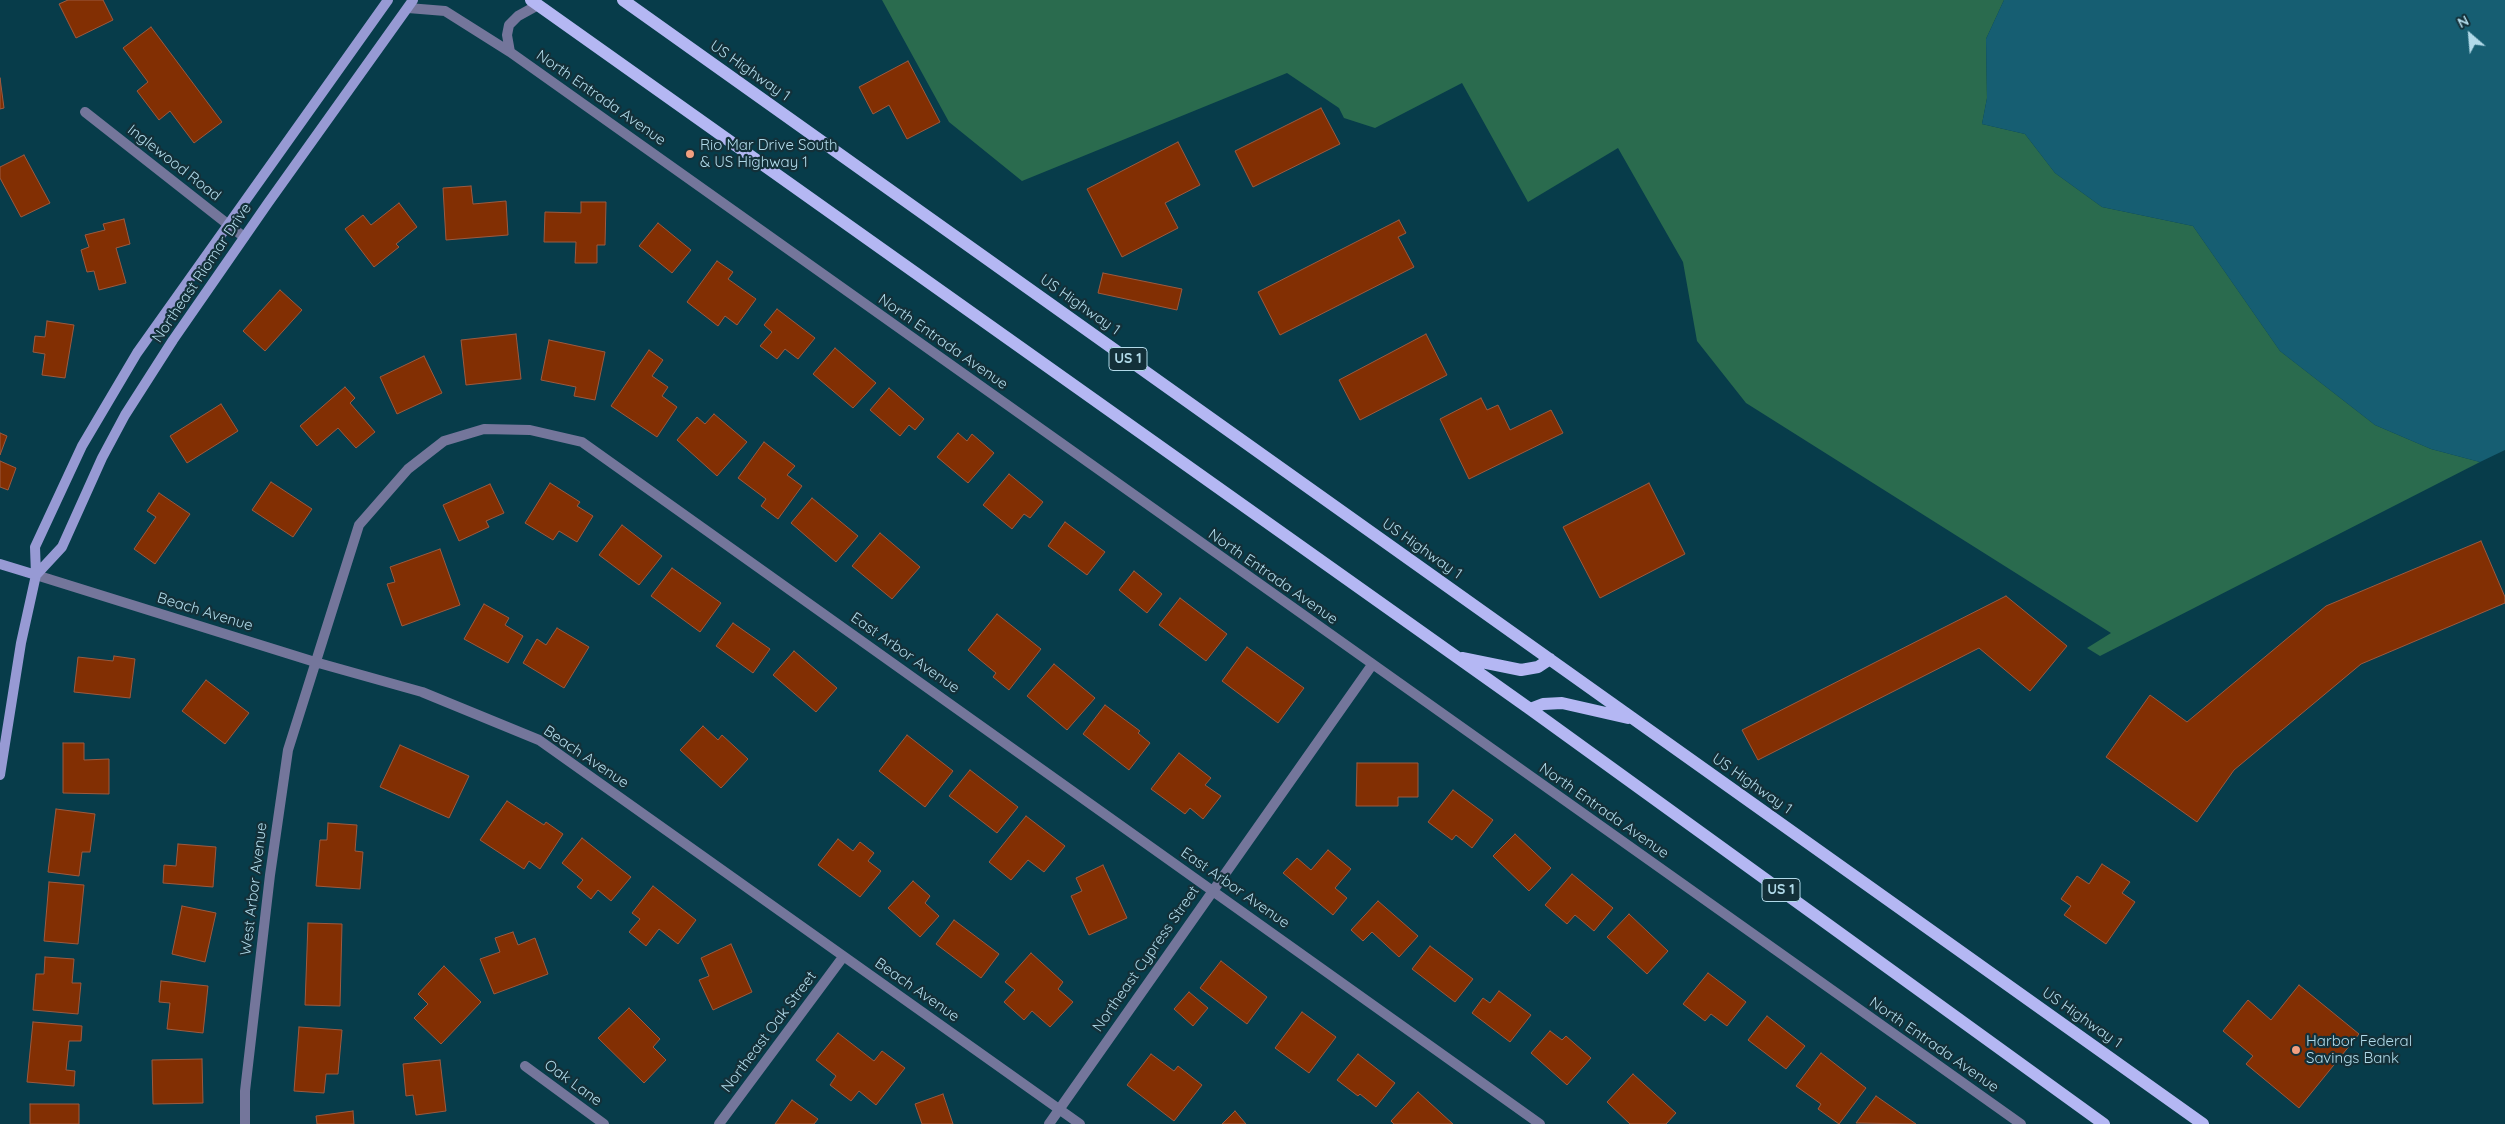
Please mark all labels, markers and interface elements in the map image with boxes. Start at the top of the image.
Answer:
north arrow [2445,10,2495,60]
text: N [2455,11,2472,32]
street label: US Highway 1 [707,37,793,105]
street label: North Entrada Avenue [533,46,669,150]
street label: Inglewood Road [124,121,224,205]
place label: Rio Mar Drive South & US Highway 1 [700,136,838,171]
marker: Rio Mar Drive South & US Highway 1 [684,148,696,160]
street label: Northeast Riomar Drive [149,200,255,346]
street label: US Highway 1 [1037,271,1123,339]
street label: North Entrada Avenue [875,290,1011,394]
road number: US 1 [1109,348,1147,370]
street label: US Highway 1 [1379,515,1465,583]
street label: North Entrada Avenue [1205,525,1341,629]
street label: Beach Avenue [155,589,255,635]
street label: East Arbor Avenue [847,609,963,697]
street label: Beach Avenue [540,722,632,792]
street label: US Highway 1 [1709,750,1795,818]
street label: North Entrada Avenue [1536,759,1672,863]
street label: West Arbor Avenue [237,822,271,956]
street label: East Arbor Avenue [1177,844,1293,932]
road number: US 1 [1762,878,1800,902]
street label: Northeast Cypress Street [1089,883,1203,1035]
street label: Beach Avenue [871,954,963,1026]
street label: Northeast Oak Street [718,968,820,1096]
street label: US Highway 1 [2039,984,2125,1052]
street label: North Entrada Avenue [1866,993,2002,1097]
place label: Harbor Federal Savings Bank [2306,1032,2412,1067]
marker: Harbor Federal Savings Bank [2290,1044,2302,1056]
street label: Oak Lane [541,1056,605,1110]

